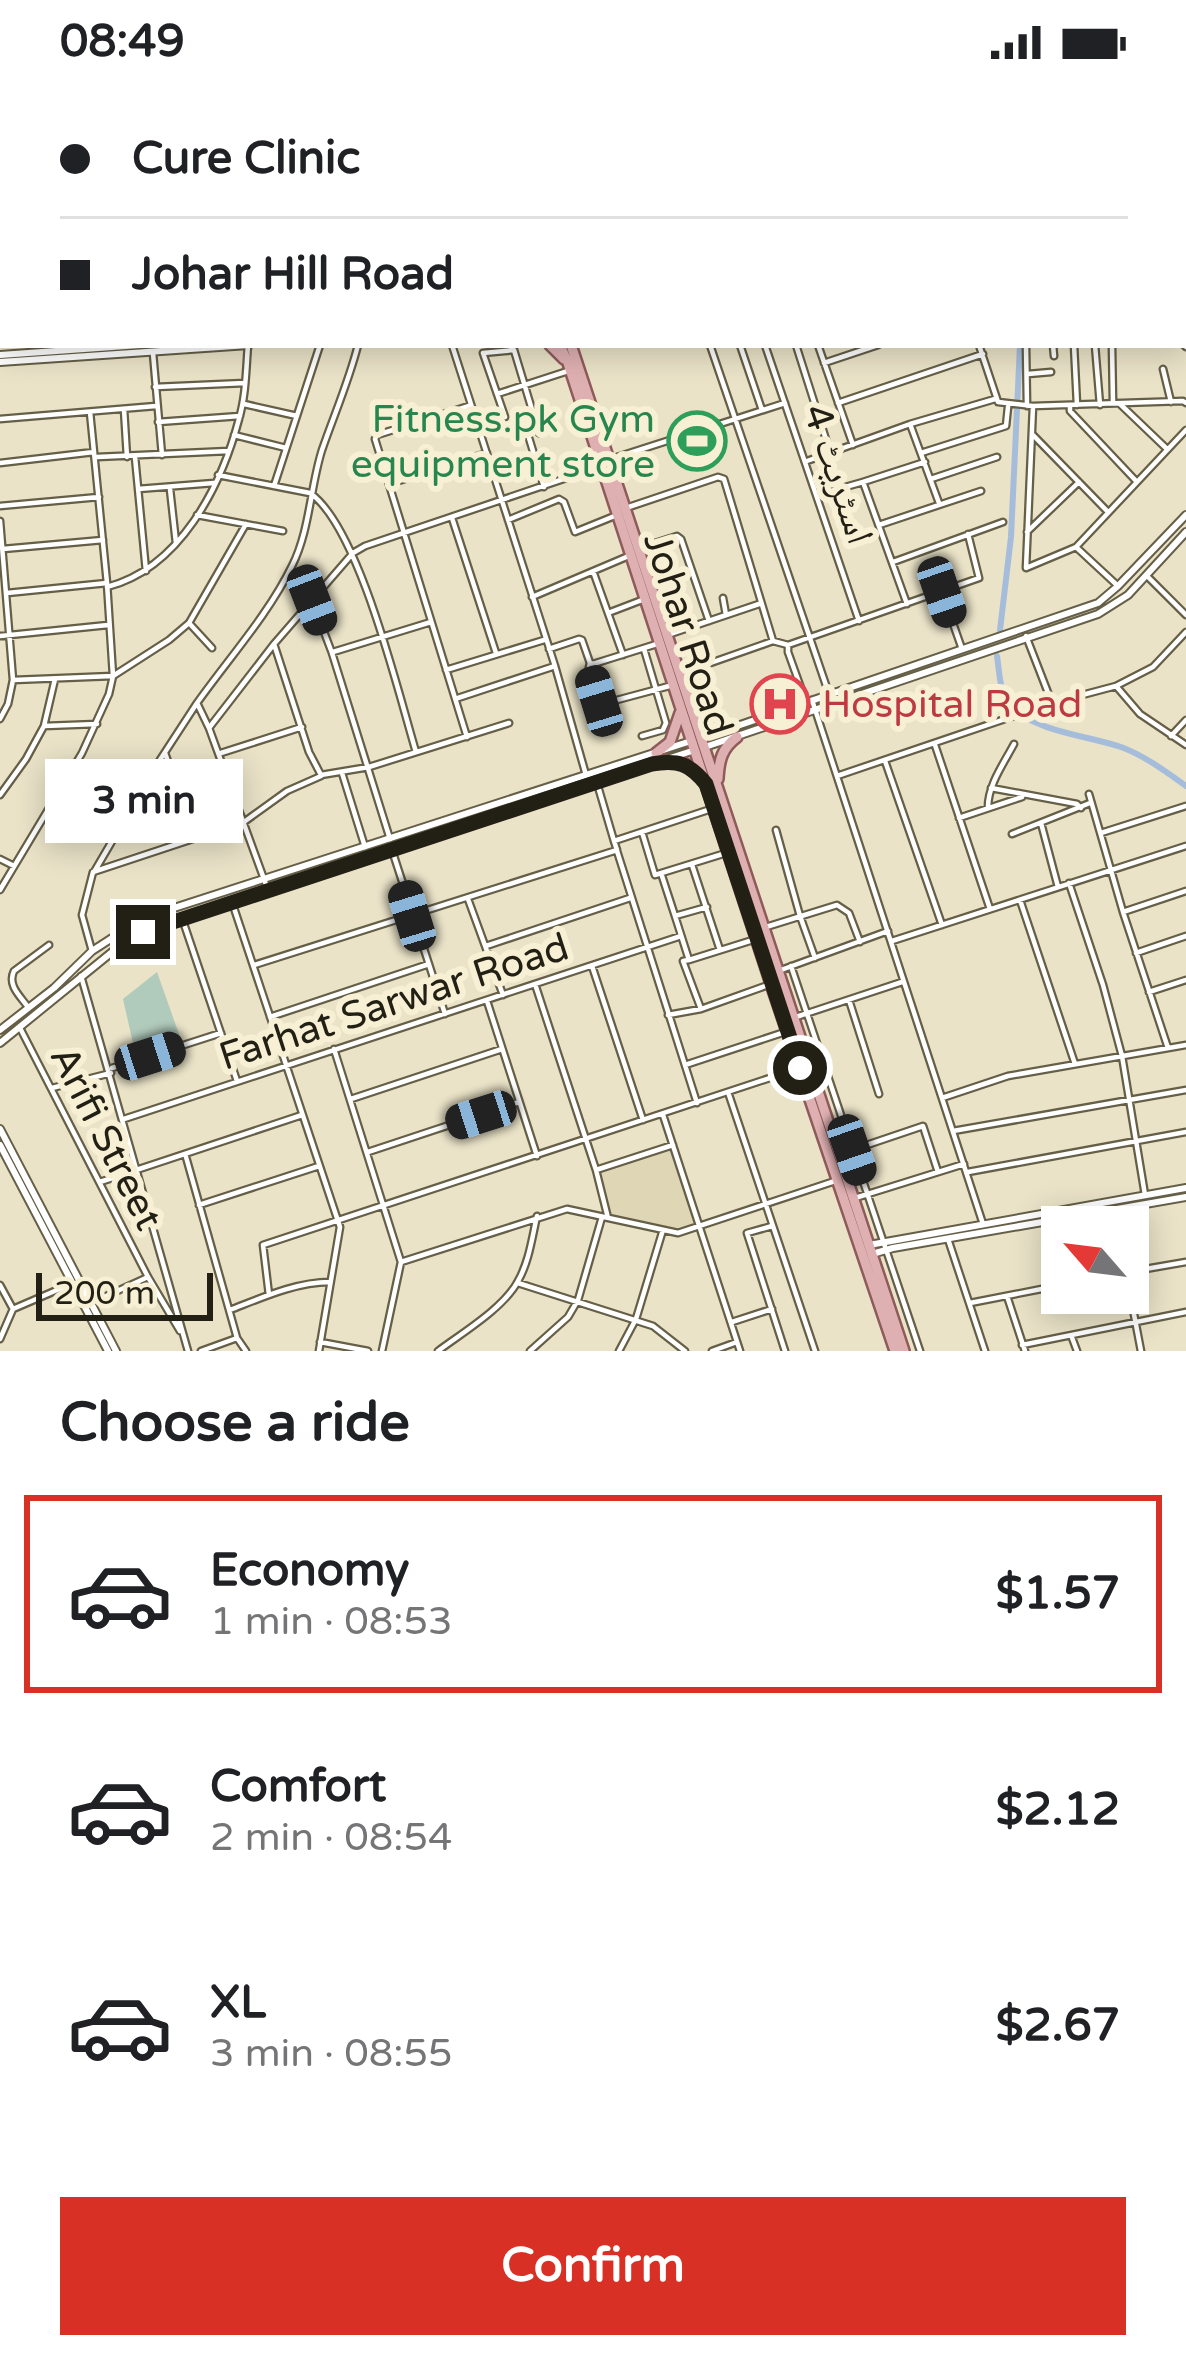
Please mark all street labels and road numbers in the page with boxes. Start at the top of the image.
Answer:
street label: اسٹریٹ 4 [792,398,884,550]
street label: Johar Road [633,527,743,741]
street label: Farhat Sarwar Road [213,923,575,1081]
street label: Arifi Street [40,1038,172,1238]

